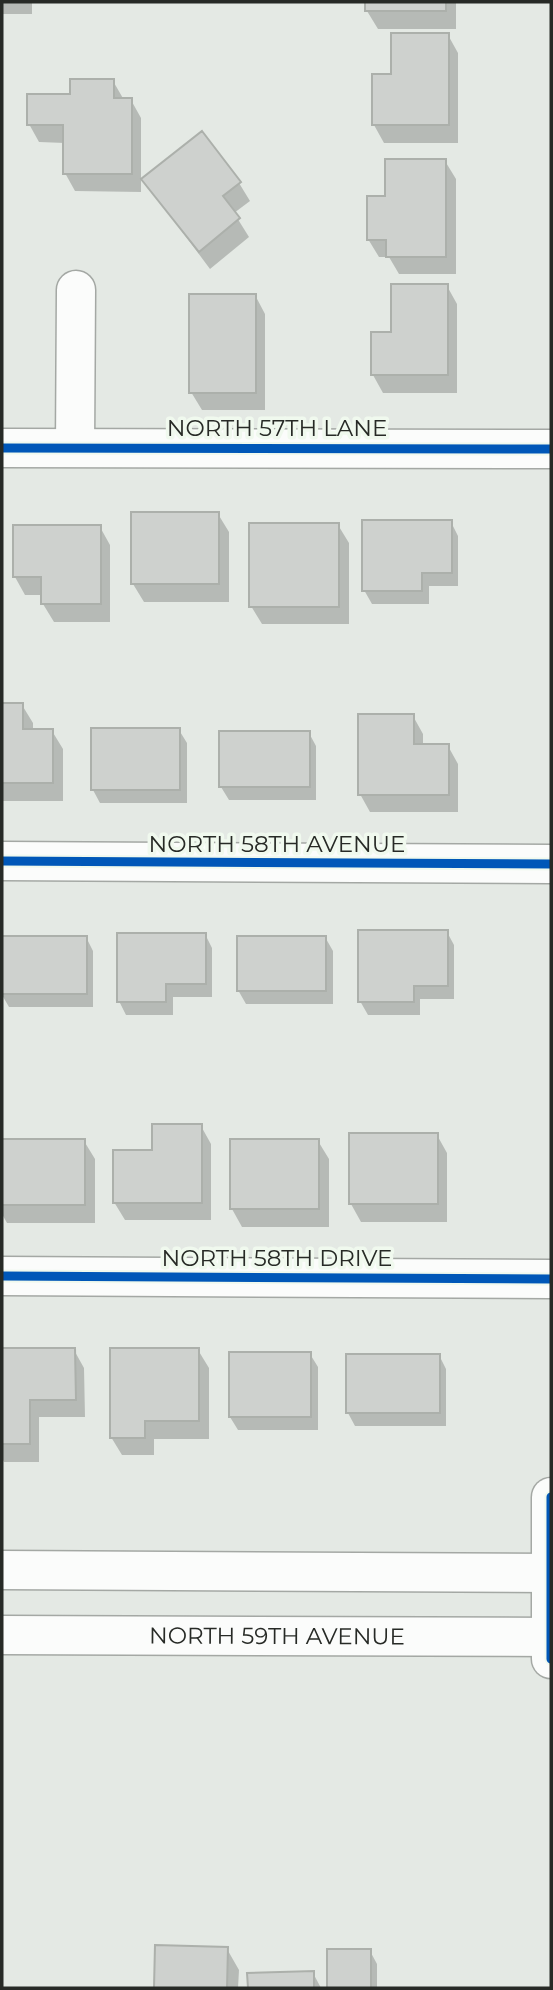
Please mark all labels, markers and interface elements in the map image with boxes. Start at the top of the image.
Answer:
street label: NORTH 57TH LANE [167,414,387,442]
street label: NORTH 58TH AVENUE [149,830,405,858]
street label: NORTH 58TH DRIVE [161,1244,393,1272]
street label: NORTH 59TH AVENUE [149,1622,405,1650]

